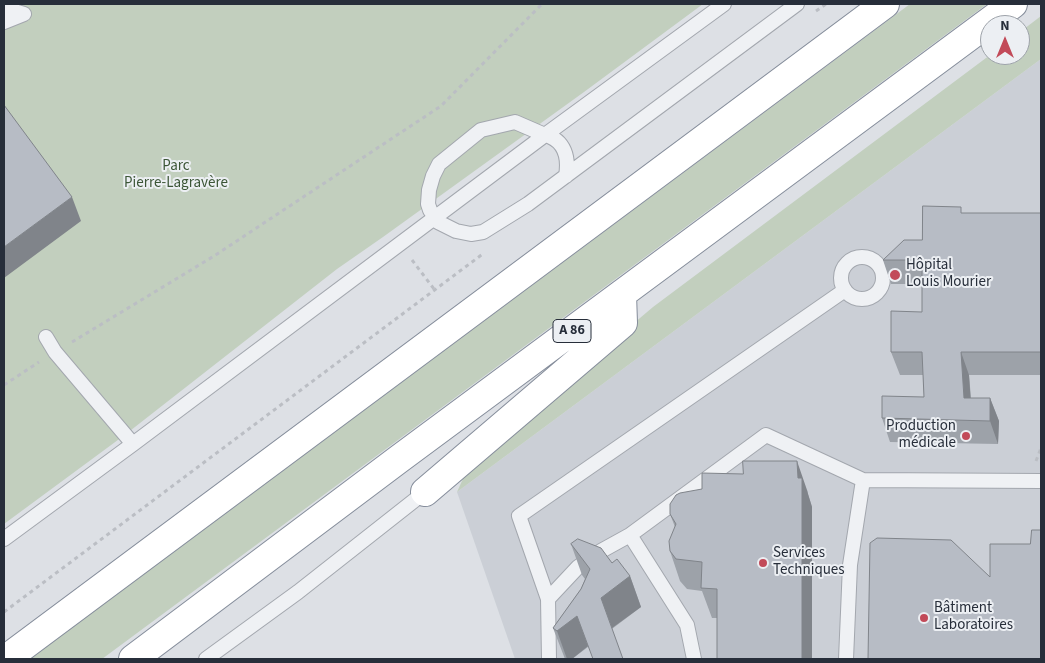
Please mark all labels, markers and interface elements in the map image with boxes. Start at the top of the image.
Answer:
north arrow [980,15,1030,65]
text: N [1000,16,1010,36]
park label: Parc Pierre-Lagravère [124,158,228,193]
place label: Hôpital Louis Mourier [906,257,991,292]
marker: Hôpital Louis Mourier [888,268,902,282]
road number: A 86 [553,320,591,342]
place label: Production médicale [886,418,956,453]
marker: Production médicale [960,430,972,442]
place label: Services Techniques [773,545,845,580]
marker: Services Techniques [757,557,769,569]
place label: Bâtiment Laboratoires [934,600,1013,635]
marker: Bâtiment Laboratoires [918,612,930,624]

